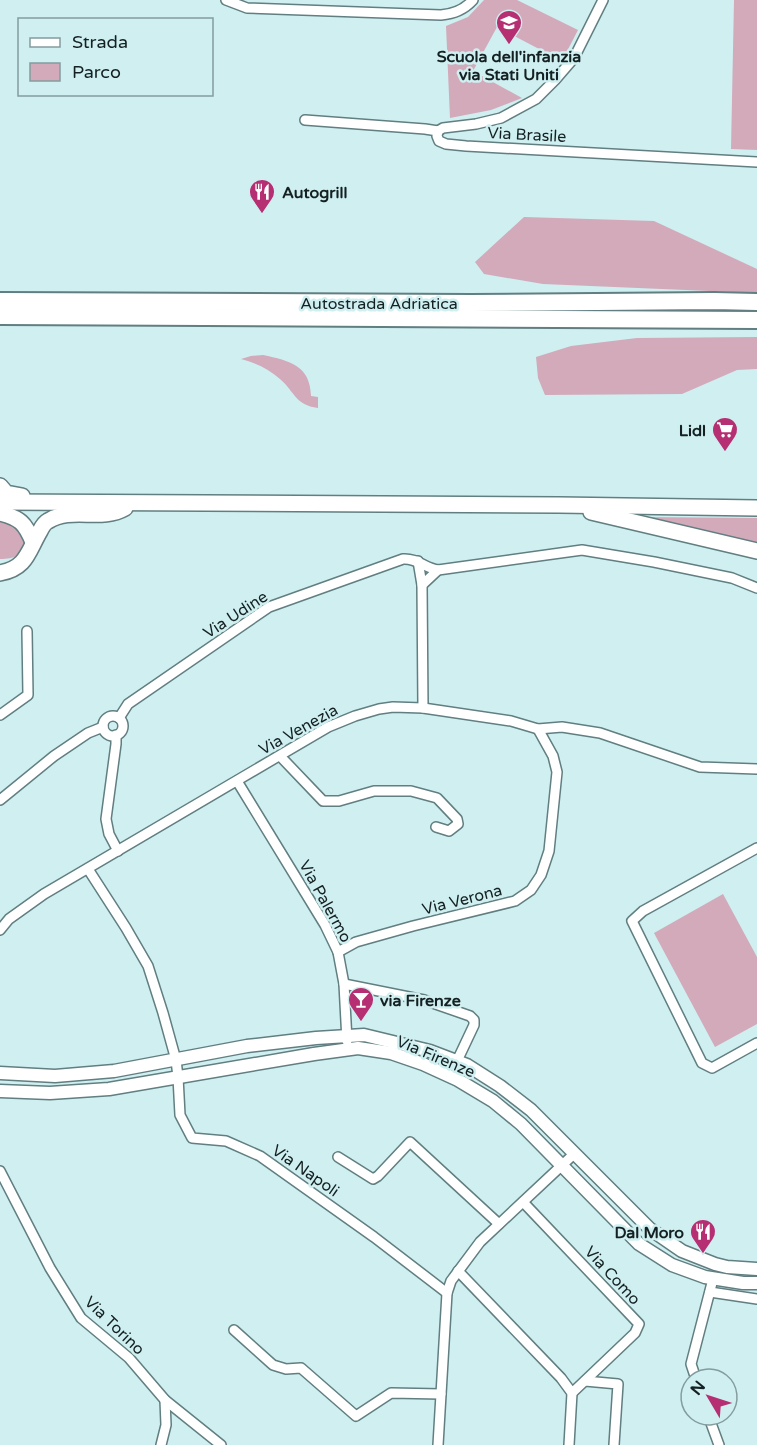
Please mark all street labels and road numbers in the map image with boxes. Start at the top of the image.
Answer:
street label: Via Brasile [487,123,567,147]
street label: Autostrada Adriatica [300,294,458,314]
street label: Via Udine [200,587,272,643]
street label: Via Venezia [256,700,341,760]
street label: Via Palermo [294,857,356,946]
street label: Via Verona [420,880,504,920]
street label: Via Firenze [393,1031,478,1082]
street label: Via Napoli [268,1140,343,1201]
street label: Via Como [580,1242,645,1309]
street label: Via Torino [80,1292,149,1359]

